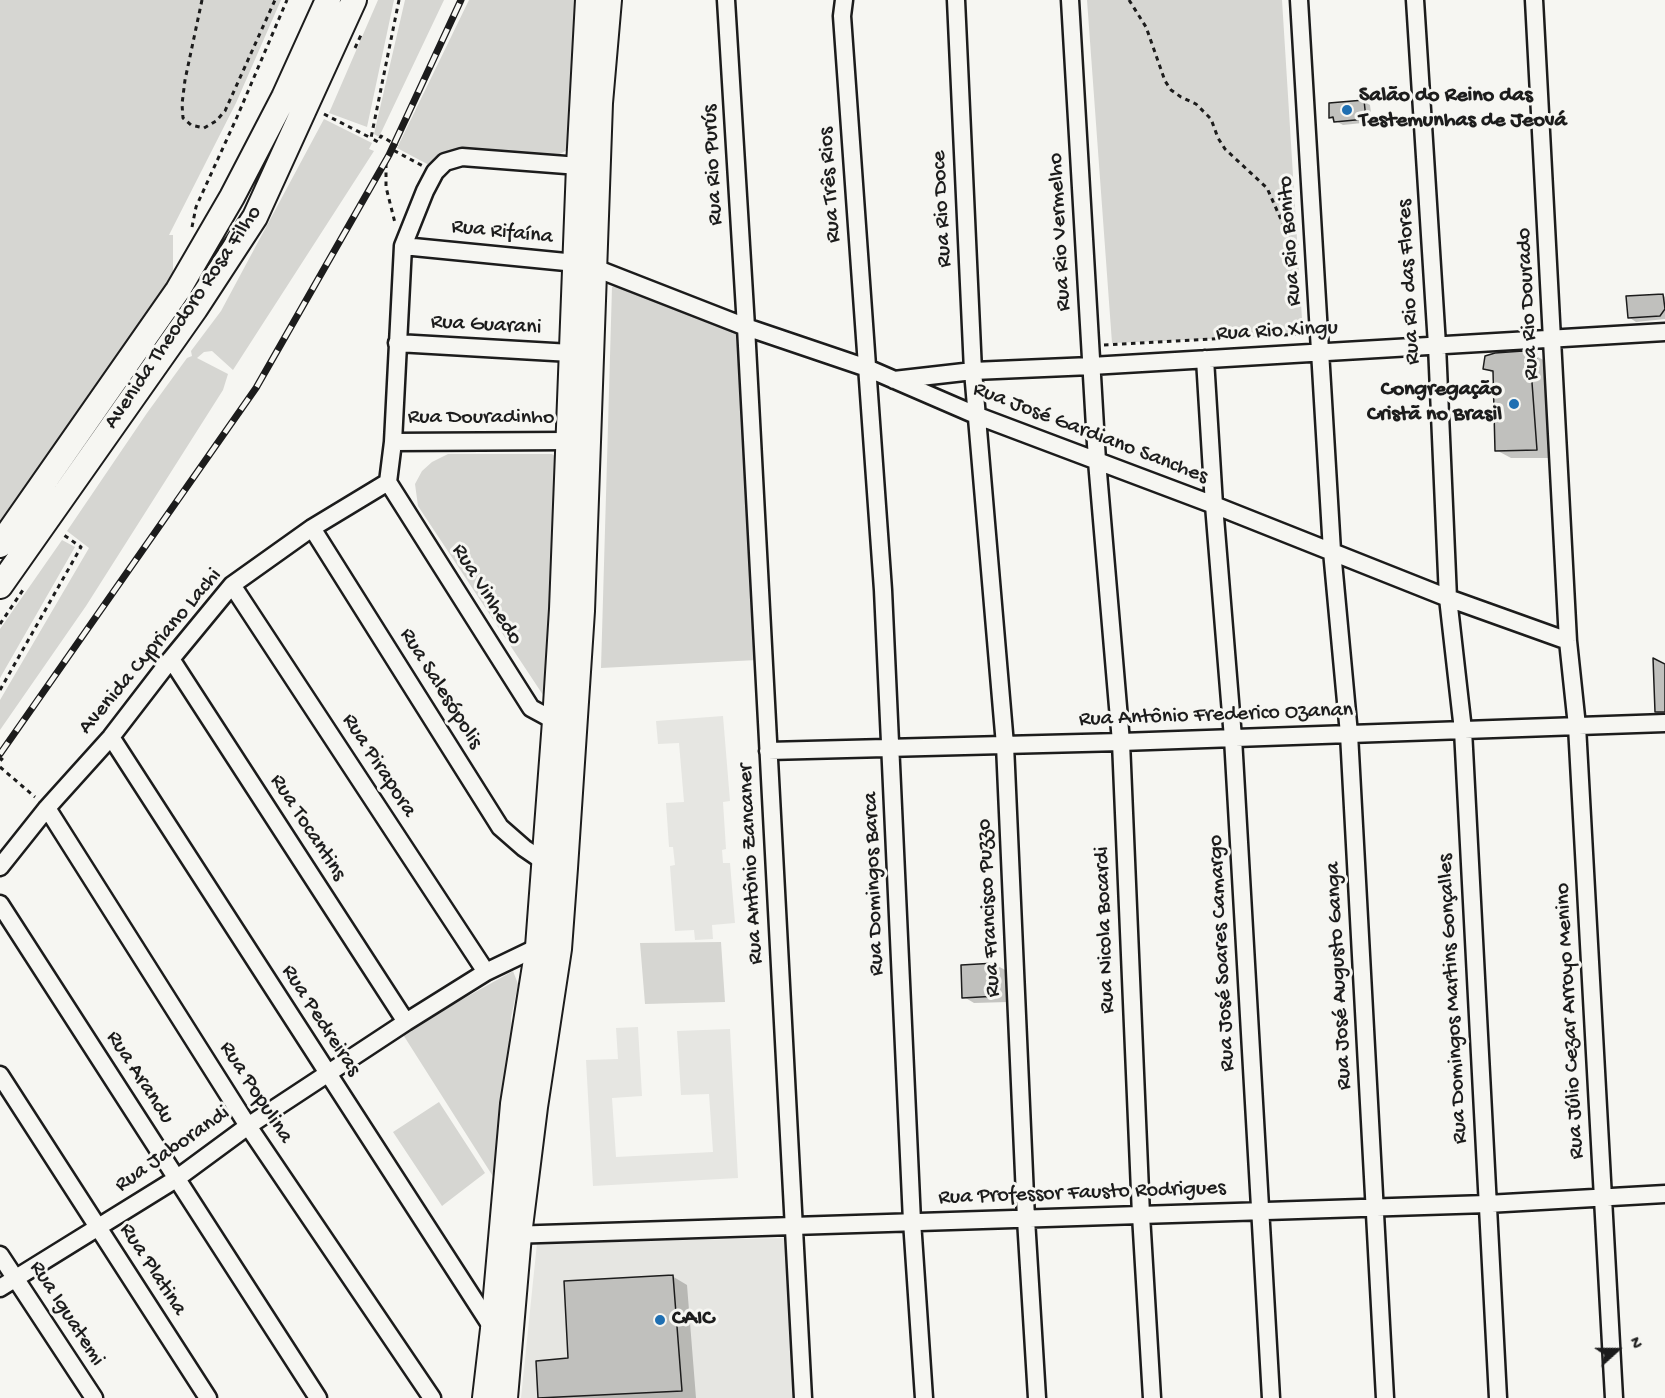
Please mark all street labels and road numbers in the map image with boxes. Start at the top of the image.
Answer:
street label: Rua Rio Purús [698,104,730,226]
street label: Rua Três Rios [814,126,848,244]
street label: Rua Rio Doce [927,150,959,268]
street label: Rua Rio Vermelho [1044,152,1078,312]
street label: Rua Rio Bonito [1273,175,1309,307]
street label: Rua Rio das Flores [1392,199,1428,365]
street label: Avenida Theodoro Rosa Filho [99,201,269,435]
street label: Rua Rifaína [450,215,554,251]
street label: Rua Rio Dourado [1512,227,1546,381]
street label: Rua Guarani [430,310,542,342]
street label: Rua Rio Xingu [1215,316,1339,348]
street label: Rua José Gardiano Sanches [969,377,1211,491]
street label: Rua Douradinho [408,406,554,432]
street label: Rua Vinhedo [445,540,527,650]
street label: Avenida Cypriano Lachi [74,563,228,741]
street label: Rua Salesópolis [392,624,488,754]
street label: Rua Antônio Frederico Ozanan [1078,698,1354,734]
street label: Rua Pirapora [335,709,421,823]
street label: Rua Antônio Zancaner [734,763,770,965]
street label: Rua Tocantins [263,770,351,886]
street label: Rua Domingos Barca [859,792,891,976]
street label: Rua Francisco Puzzo [972,818,1008,998]
street label: Rua José Soares Camargo [1204,834,1242,1072]
street label: Rua Nicola Bocardi [1090,846,1122,1014]
street label: Rua Domingos Martins Gonçalles [1433,853,1475,1145]
street label: Rua José Augusto Ganga [1321,861,1359,1091]
street label: Rua Júlio Cezar Arroyo Menino [1551,882,1591,1160]
street label: Rua Pedreiras [274,960,366,1082]
street label: Rua Arandu [99,1026,179,1130]
street label: Rua Populina [212,1037,298,1149]
street label: Rua Jaborandi [110,1101,236,1199]
street label: Rua Professor Fausto Rodrigues [938,1176,1226,1212]
street label: Rua Platina [112,1219,192,1321]
street label: Rua Iguatemi [22,1256,110,1372]

